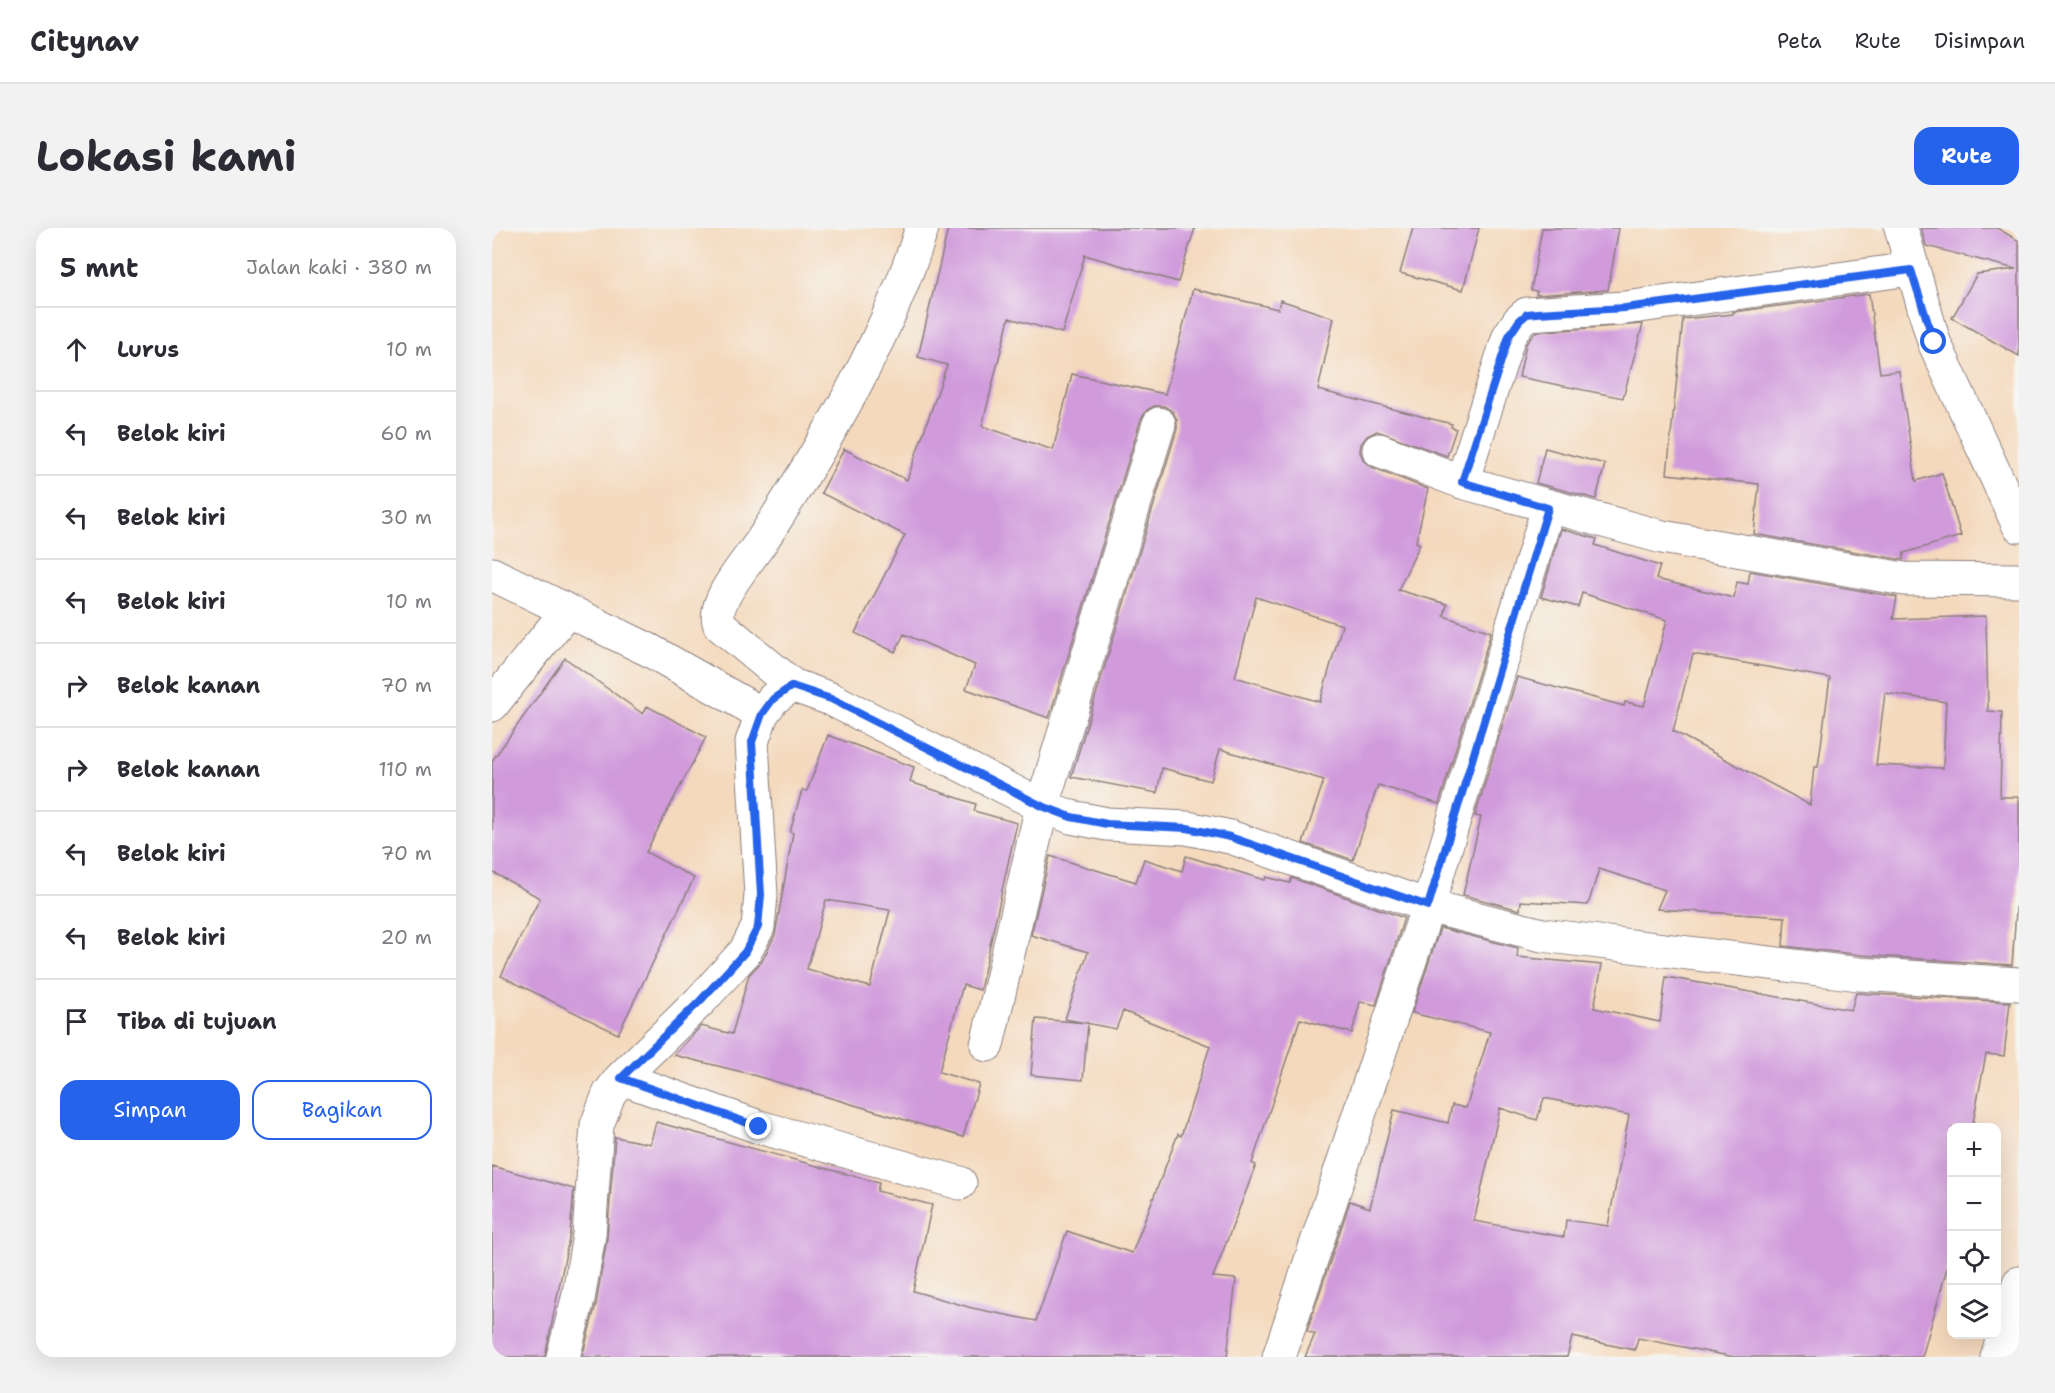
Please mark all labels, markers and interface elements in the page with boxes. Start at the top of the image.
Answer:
text: Citynav [30,22,139,60]
text: Peta [1777,27,1822,55]
text: Rute [1855,27,1901,55]
text: Disimpan [1934,27,2025,55]
button: Rute [1914,127,2019,185]
text: Lokasi kami [36,128,297,184]
text: 5 mnt [60,250,138,285]
text: Jalan kaki · 380 m [246,254,432,280]
route start [1920,328,1946,354]
icon: ahead [60,333,93,366]
text: Lurus [117,335,179,364]
text: 10 m [386,336,432,362]
icon: left [60,417,93,450]
text: Belok kiri [117,419,226,448]
text: 60 m [380,420,432,446]
icon: left [60,501,93,534]
text: Belok kiri [117,503,226,532]
text: 30 m [380,504,432,530]
icon: left [60,585,93,618]
text: Belok kiri [117,587,226,616]
text: 10 m [386,588,432,614]
icon: right [60,669,93,702]
text: Belok kanan [117,671,260,700]
text: 70 m [380,672,432,698]
icon: right [60,753,93,786]
text: Belok kanan [117,755,260,784]
text: 110 m [378,756,432,782]
icon: left [60,837,93,870]
text: Belok kiri [117,839,226,868]
text: 70 m [380,840,432,866]
icon: left [60,921,93,954]
text: Belok kiri [117,923,226,952]
text: 20 m [381,924,432,950]
icon: arrive [60,1005,93,1038]
text: Tiba di tujuan [117,1007,277,1036]
button: Simpan [60,1080,240,1140]
button: Bagikan [252,1080,432,1140]
route end [745,1113,771,1139]
map controls [1947,1123,2001,1339]
button: + [1947,1123,2001,1177]
button: − [1947,1177,2001,1231]
button: locate [1947,1231,2001,1285]
button: layers [1947,1285,2001,1339]

